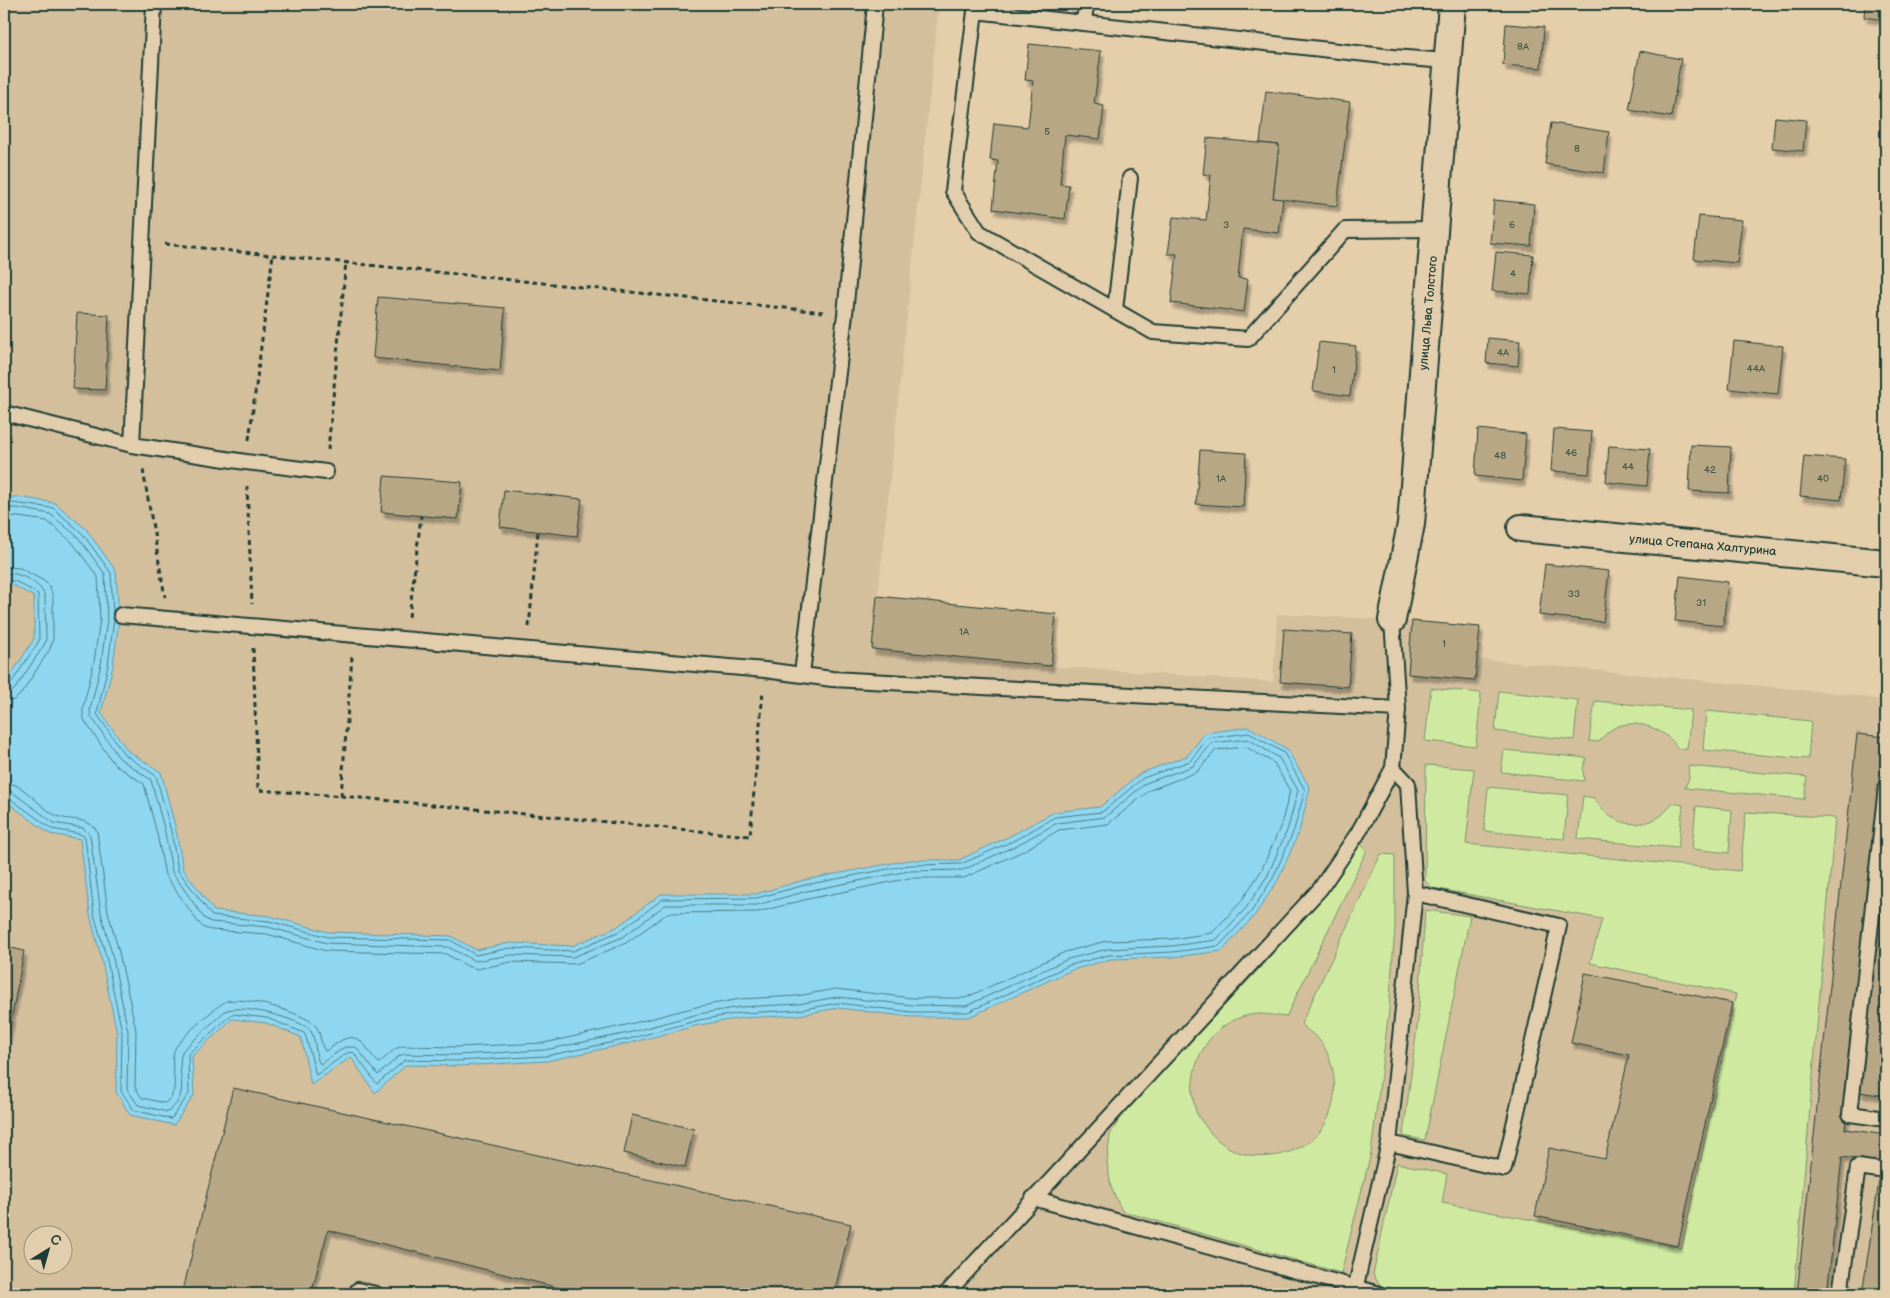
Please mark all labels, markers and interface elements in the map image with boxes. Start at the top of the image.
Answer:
house number: 8А [1517,41,1530,53]
house number: 5 [1044,126,1050,138]
house number: 8 [1574,143,1580,155]
house number: 3 [1223,219,1229,231]
house number: 6 [1509,219,1515,231]
street label: улица Льва Толстого [1416,255,1441,371]
house number: 4 [1510,268,1516,280]
house number: 4А [1497,347,1510,359]
house number: 44А [1747,363,1766,375]
house number: 1 [1332,364,1336,376]
house number: 46 [1565,447,1577,459]
house number: 48 [1494,450,1506,462]
house number: 44 [1622,461,1634,473]
house number: 42 [1704,464,1716,476]
house number: 1А [1216,473,1227,485]
house number: 40 [1817,473,1829,485]
street label: улица Степана Халтурина [1629,532,1777,559]
house number: 33 [1568,588,1580,600]
house number: 31 [1696,597,1706,609]
house number: 1А [959,626,970,638]
house number: 1 [1442,638,1446,650]
north arrow [22,1226,72,1276]
text: С [47,1230,65,1250]

